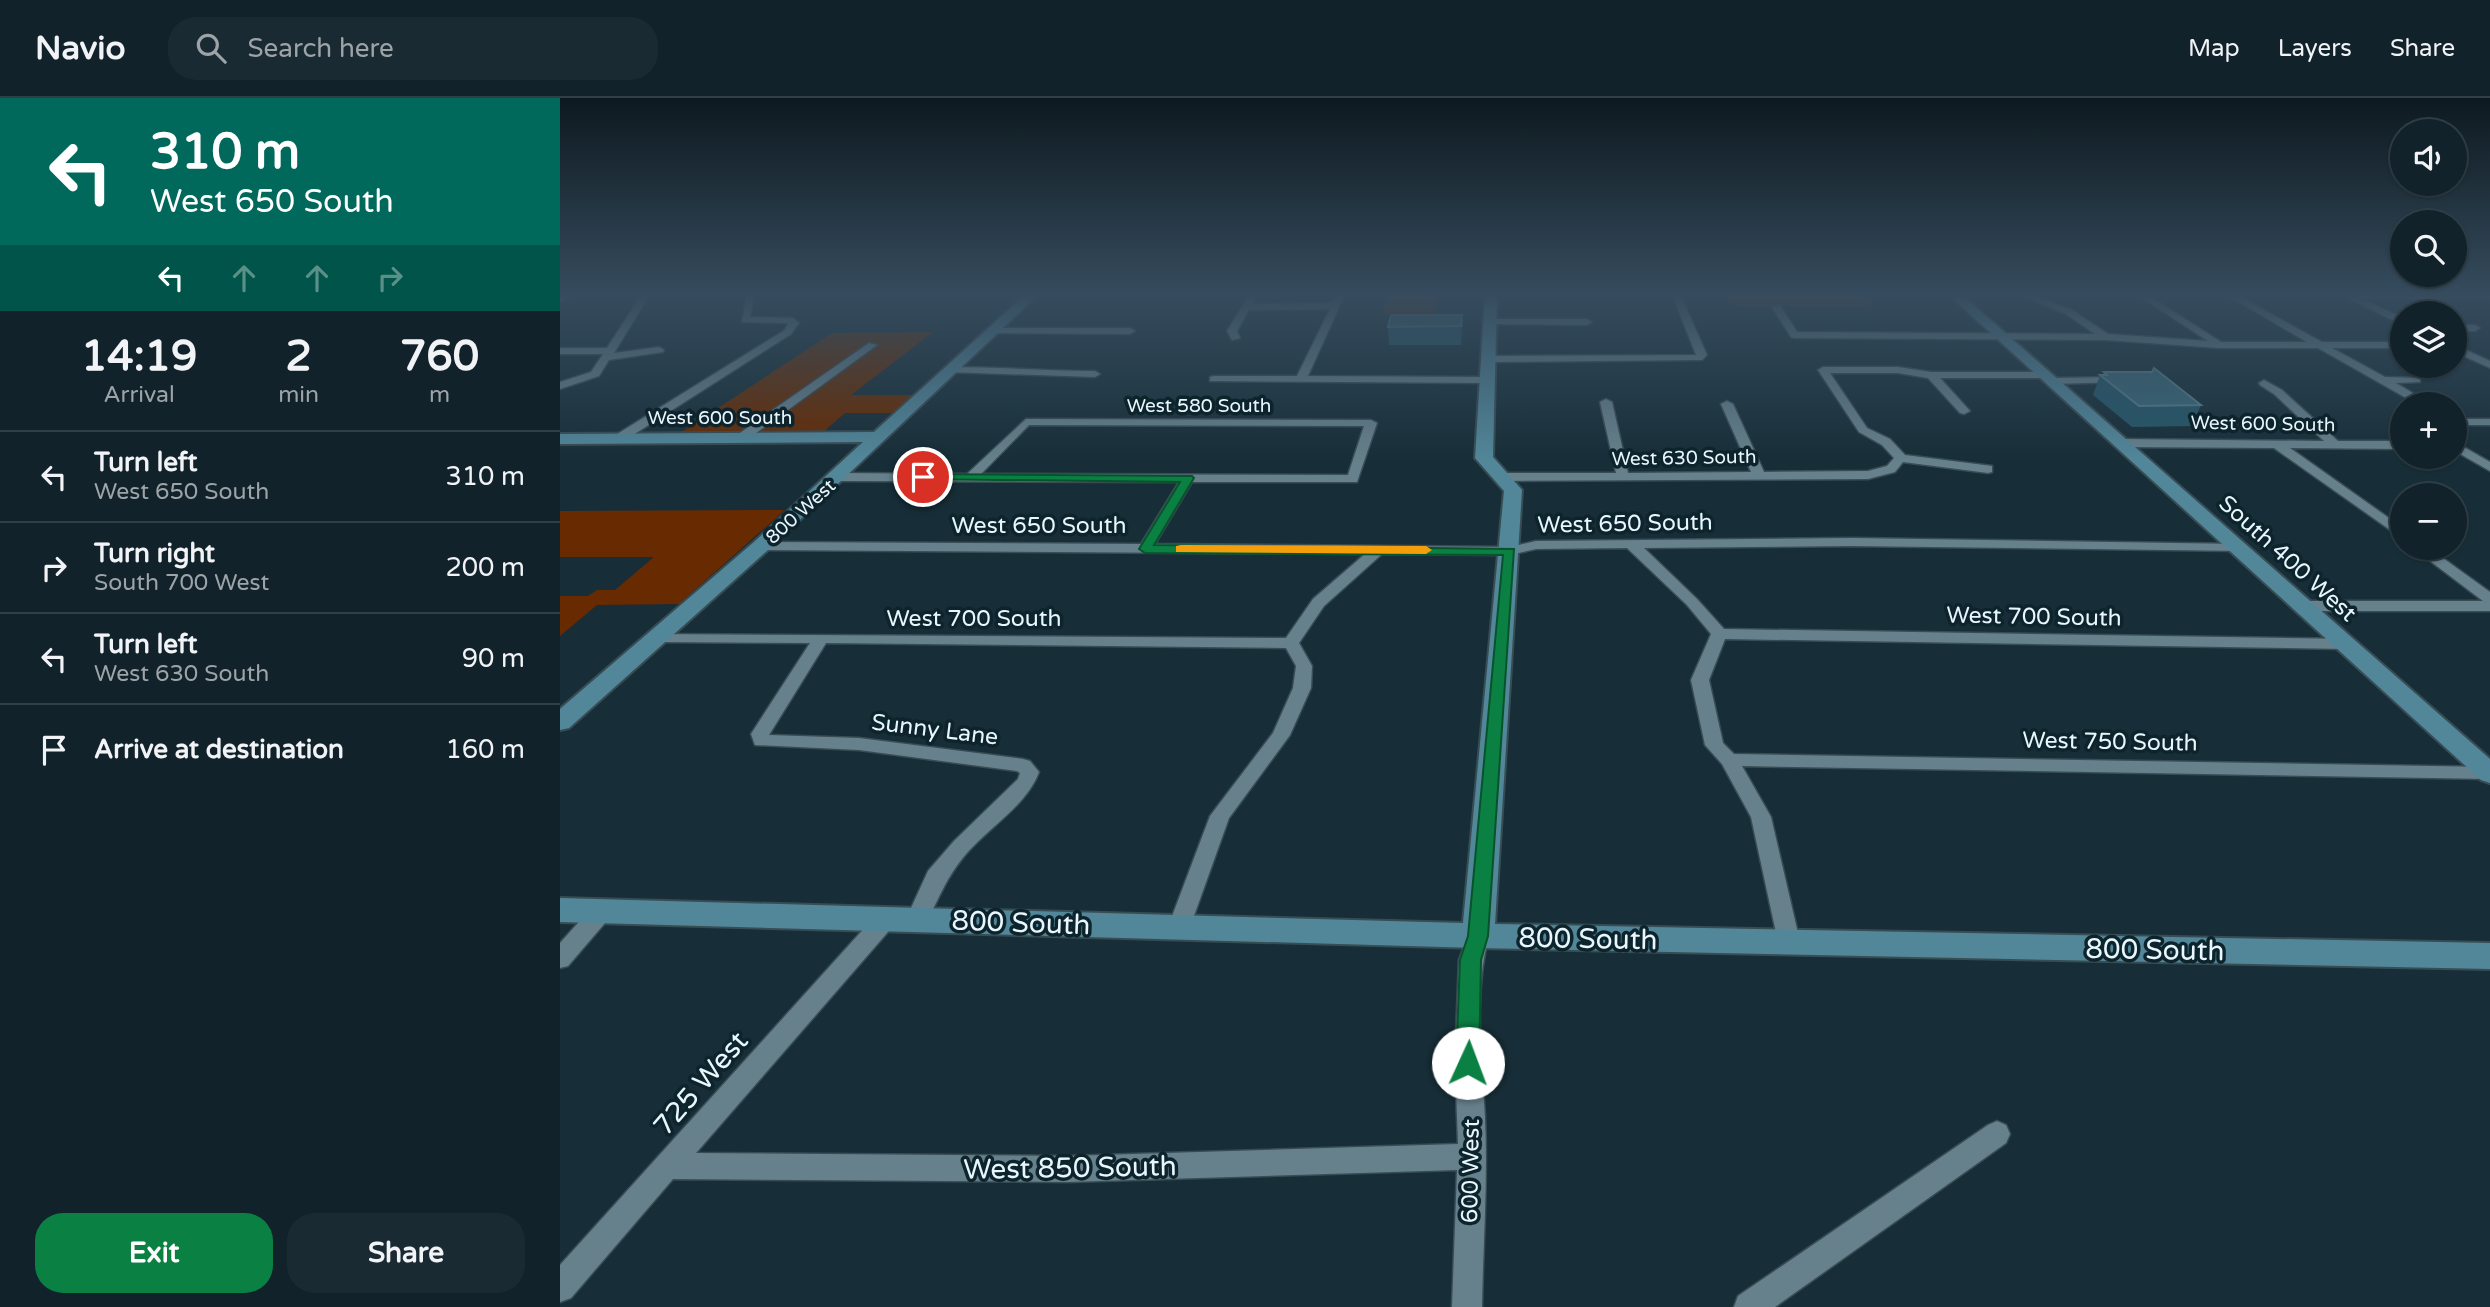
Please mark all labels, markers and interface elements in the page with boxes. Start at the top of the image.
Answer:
search box [168,17,658,80]
text: Navio [35,29,126,68]
icon: search [192,29,230,67]
text: Search here [248,33,394,64]
text: Map [2188,34,2240,63]
text: Layers [2278,34,2352,63]
text: Share [2390,34,2455,63]
map controls [2390,119,2467,560]
button: sound [2390,119,2467,196]
text: 310 m [150,123,300,182]
icon: left [35,126,126,217]
text: West 650 South [150,183,394,221]
button: search [2390,210,2467,287]
icon: left [152,259,190,297]
icon: ahead [225,259,263,297]
icon: ahead [298,259,336,297]
icon: right [371,259,409,297]
button: layers [2390,301,2467,378]
text: 14:19 [81,331,197,382]
text: 2 [285,331,312,382]
text: 760 [400,331,479,382]
text: Arrival [104,381,175,409]
text: min [278,381,319,409]
text: m [429,381,450,409]
button: + [2390,392,2467,469]
street label: West 580 South [1127,395,1271,417]
street label: West 600 South [648,407,792,429]
street label: West 600 South [2190,412,2336,436]
street label: West 630 South [1611,446,1757,470]
text: Turn left [94,447,197,478]
pin [893,447,953,507]
icon: left [35,458,73,496]
icon: arrive [904,458,942,496]
text: 310 m [445,461,525,492]
street label: 800 West [761,475,840,549]
text: West 650 South [94,478,269,506]
button: − [2390,483,2467,560]
street label: South 400 West [2213,490,2362,628]
street label: West 650 South [1537,508,1713,540]
street label: West 650 South [951,512,1127,540]
text: Turn right [94,538,215,569]
icon: right [35,549,73,587]
text: 200 m [445,552,525,583]
text: South 700 West [94,569,269,597]
street label: West 700 South [1946,601,2122,633]
street label: West 700 South [886,605,1062,633]
text: Turn left [94,629,197,660]
icon: left [35,640,73,678]
text: 90 m [462,643,525,674]
text: West 630 South [94,660,269,688]
street label: Sunny Lane [870,708,1000,752]
street label: West 750 South [2022,726,2198,758]
icon: arrive [35,731,73,769]
text: Arrive at destination [94,734,344,765]
text: 160 m [445,734,525,765]
street label: 800 South [951,904,1091,942]
street label: 800 South [1518,921,1658,957]
street label: 800 South [2085,932,2225,968]
street label: 725 West [646,1024,755,1143]
position arrow [1431,1026,1505,1100]
street label: 600 West [1456,1118,1486,1223]
street label: West 850 South [963,1149,1177,1187]
button: Exit [35,1213,273,1293]
button: Share [287,1213,525,1293]

